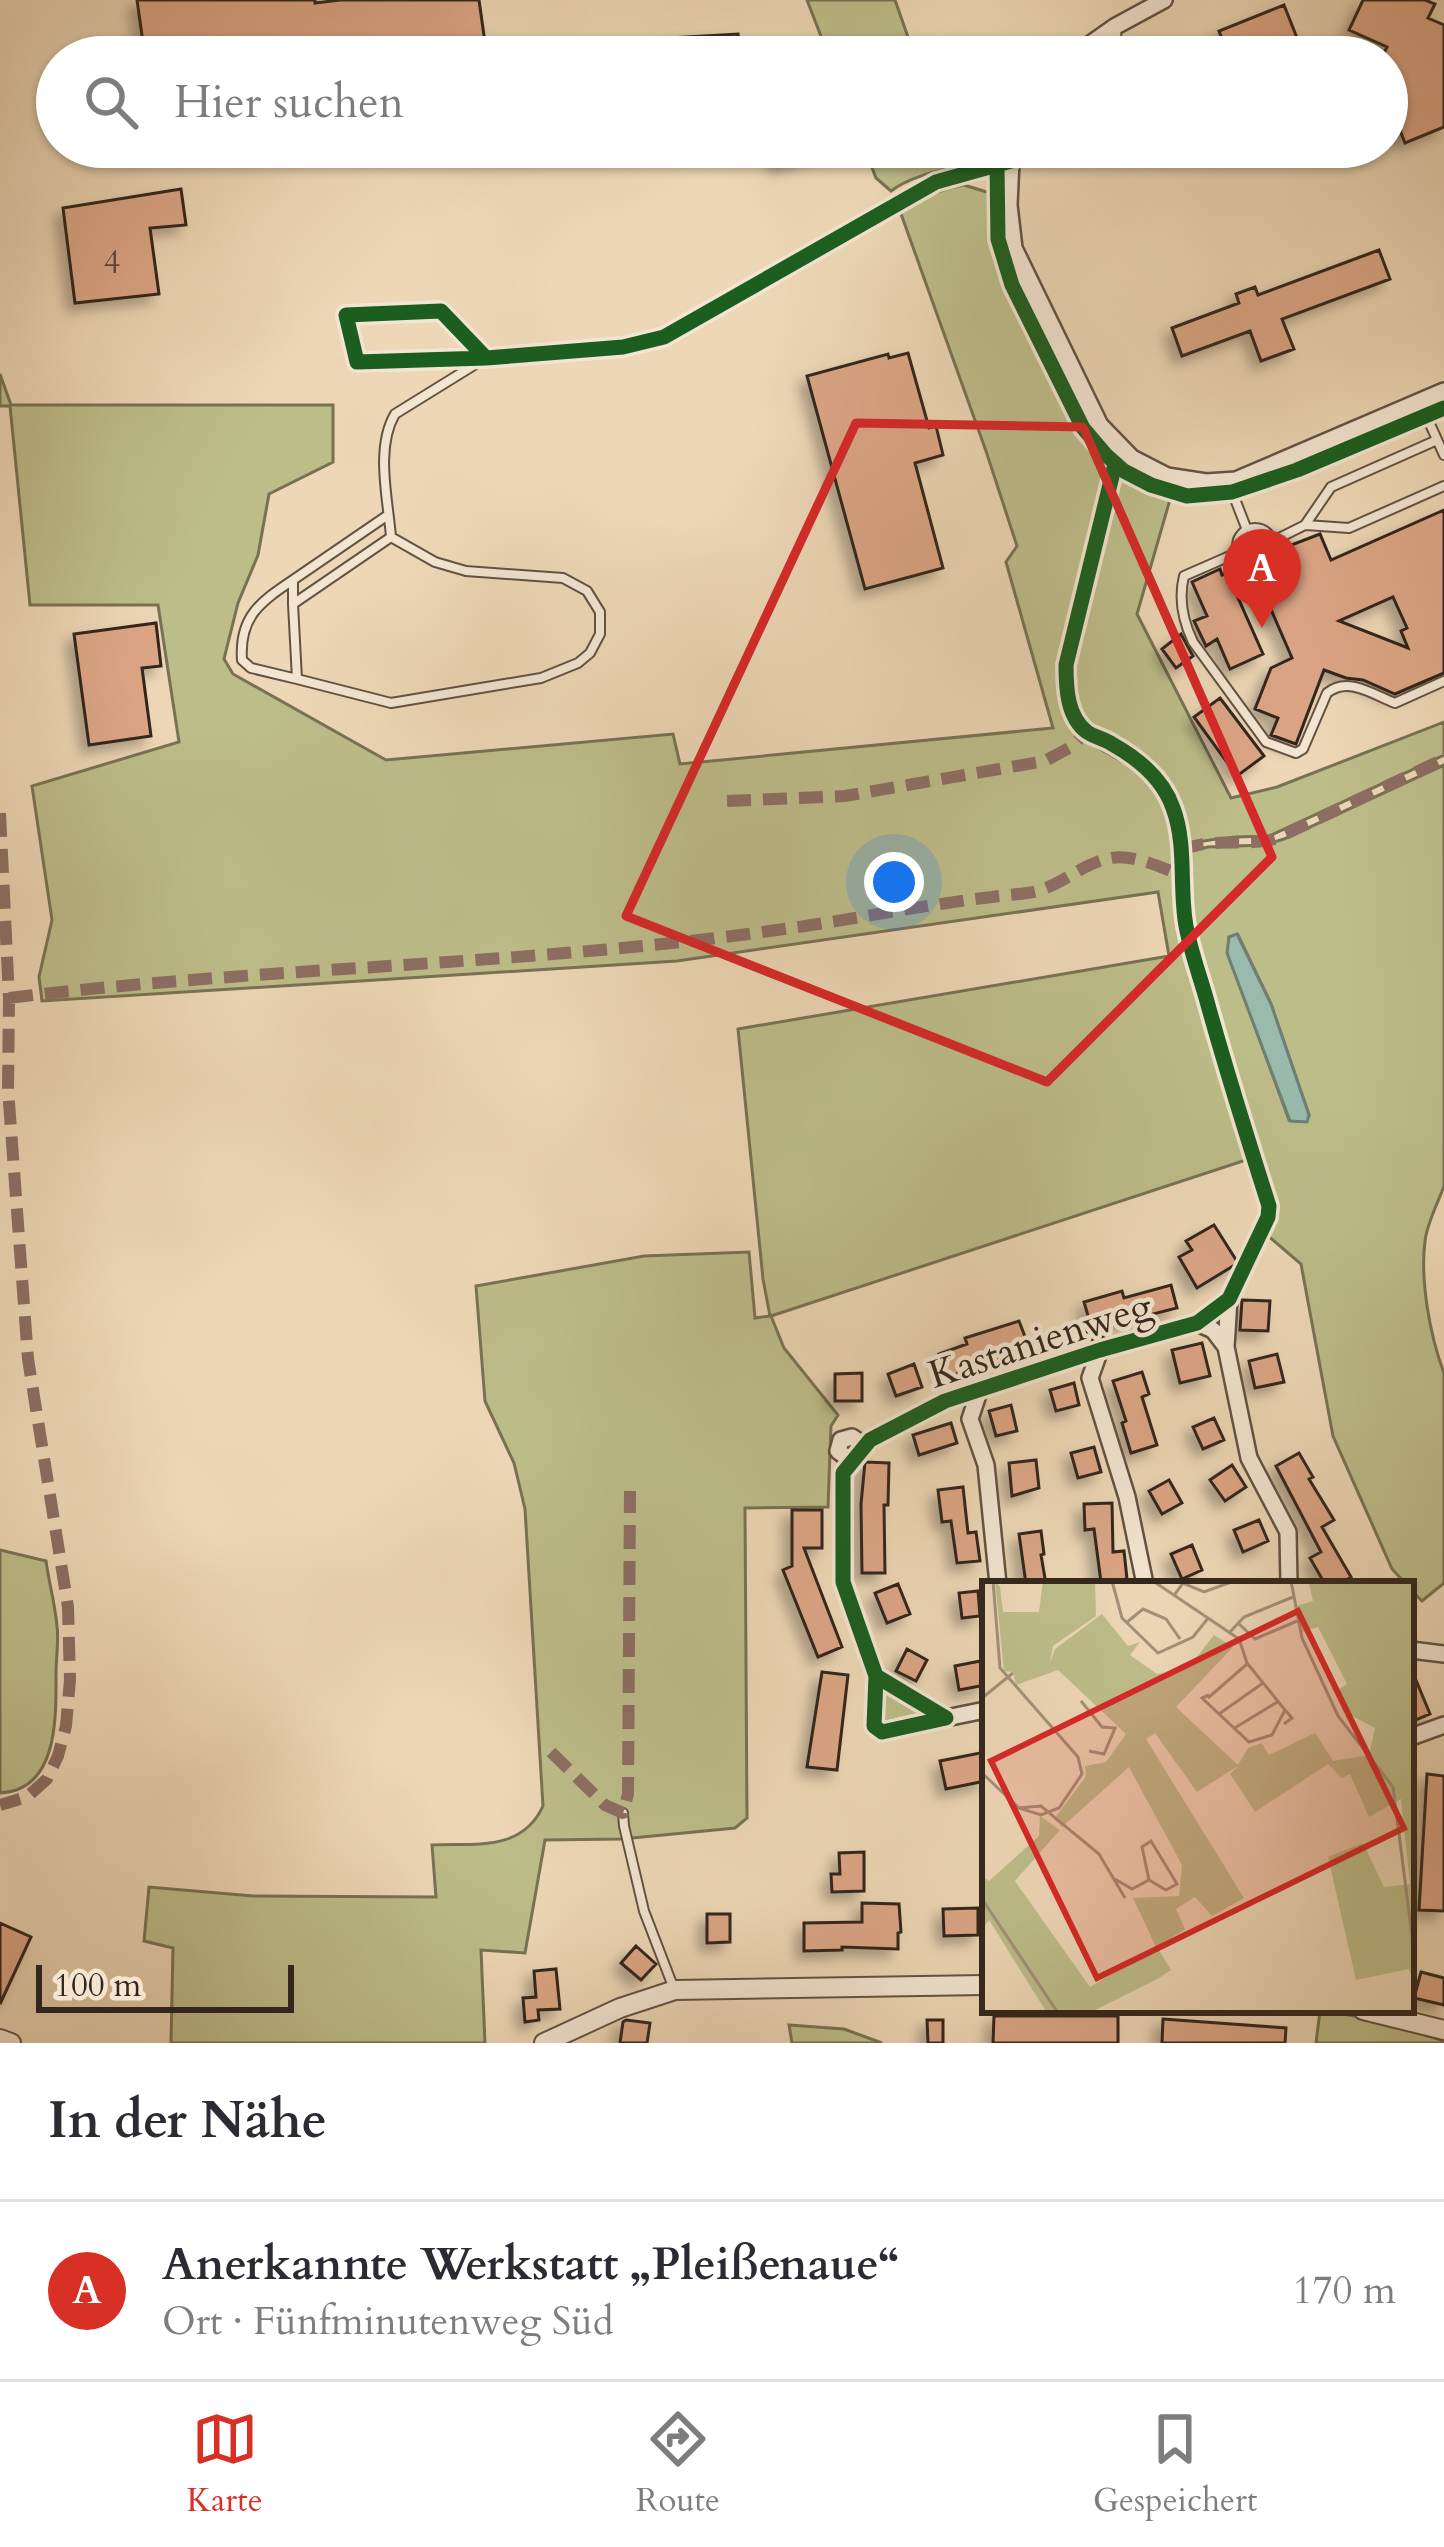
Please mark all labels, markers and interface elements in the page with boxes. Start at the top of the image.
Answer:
search box [36,36,1408,168]
icon: search [78,69,144,135]
text: Hier suchen [174,72,404,133]
house number: 4 [104,240,120,285]
pin: A [1223,529,1301,628]
your location [864,852,924,912]
street label: Kastanienweg [922,1279,1159,1401]
inset map [982,1581,1414,2013]
scale bar [36,1959,294,2012]
text: 100 m [54,1963,141,2008]
text: In der Nähe [48,2086,327,2156]
text: Anerkannte Werkstatt „Pleißenaue“ [162,2234,900,2295]
text: A [72,2264,102,2317]
text: 170 m [1293,2264,1396,2317]
text: Ort · Fünfminutenweg Süd [162,2295,613,2348]
tab: Karte [186,2406,263,2523]
tab: Route [636,2406,720,2523]
tab: Gespeichert [1093,2406,1258,2523]

